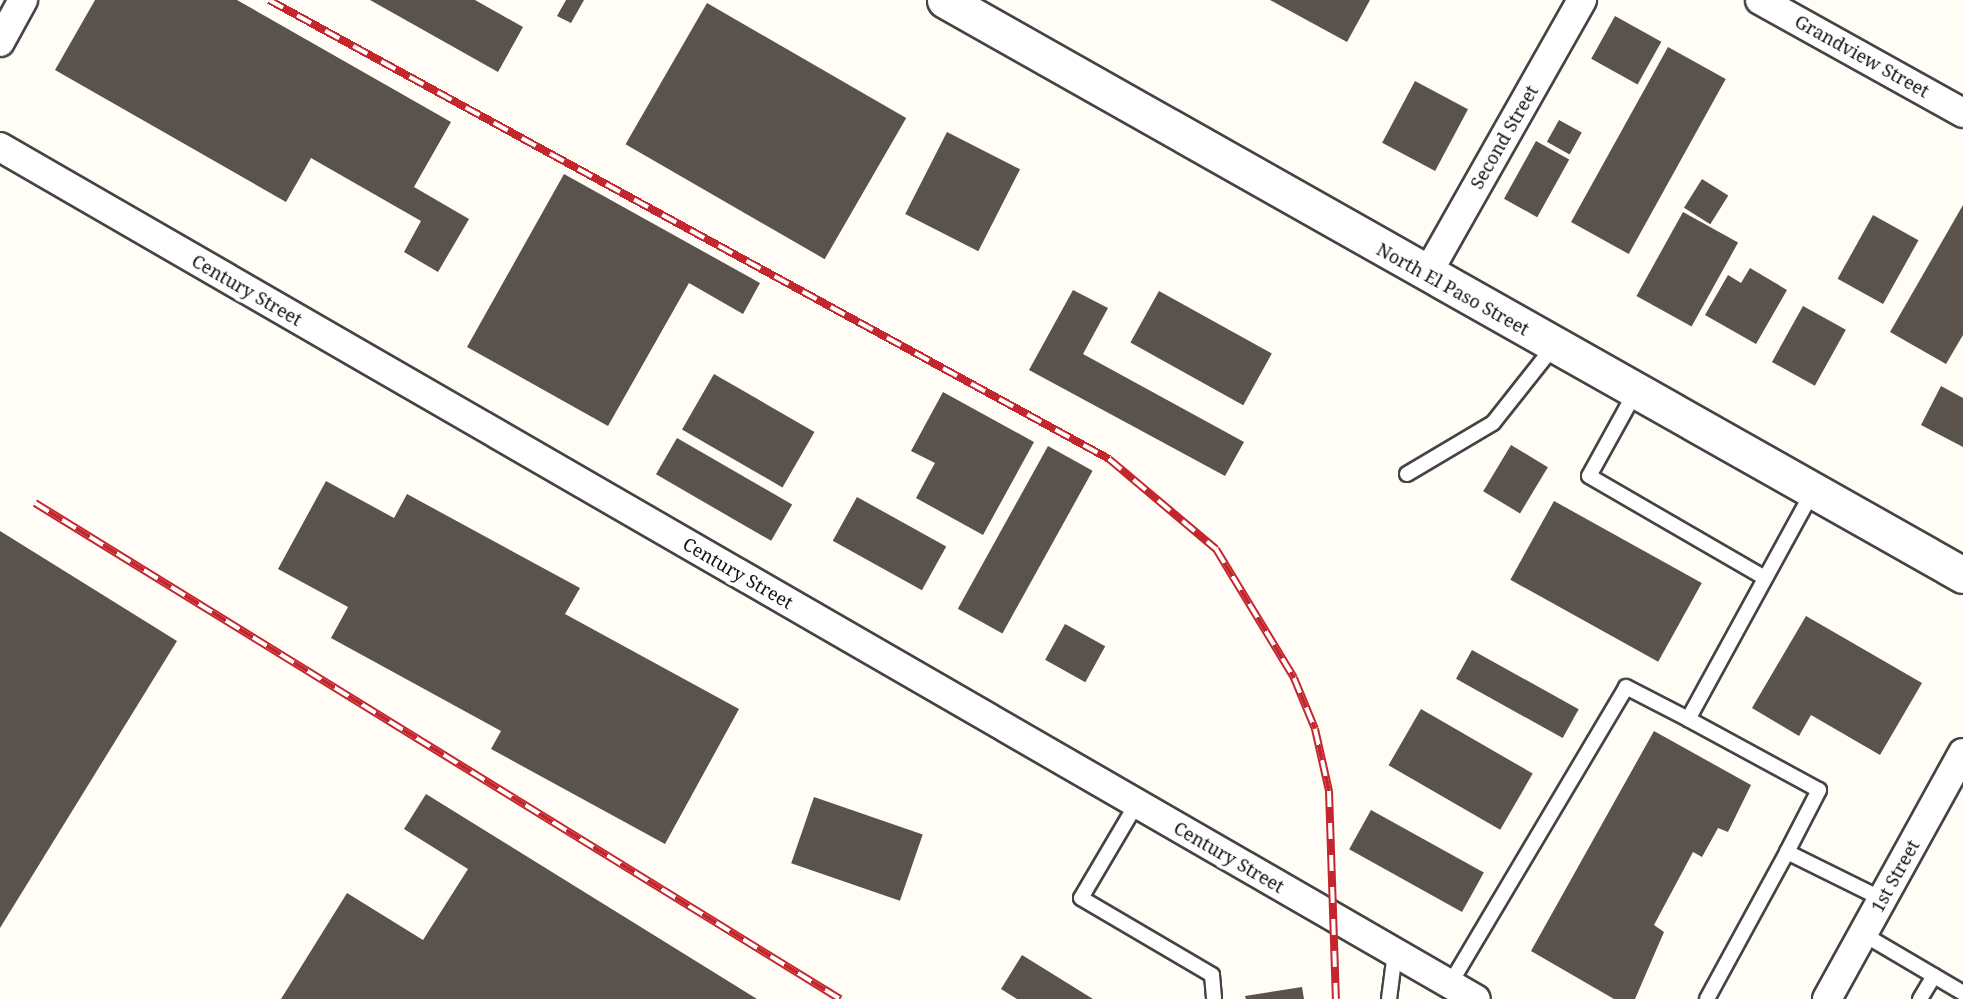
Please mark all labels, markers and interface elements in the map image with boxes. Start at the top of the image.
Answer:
street label: Grandview Street [1791,10,1933,102]
street label: Second Street [1466,81,1542,193]
street label: North El Paso Street [1373,238,1533,340]
street label: Century Street [188,250,306,330]
street label: Century Street [679,533,797,613]
street label: Century Street [1170,817,1288,897]
street label: 1st Street [1866,836,1924,916]

